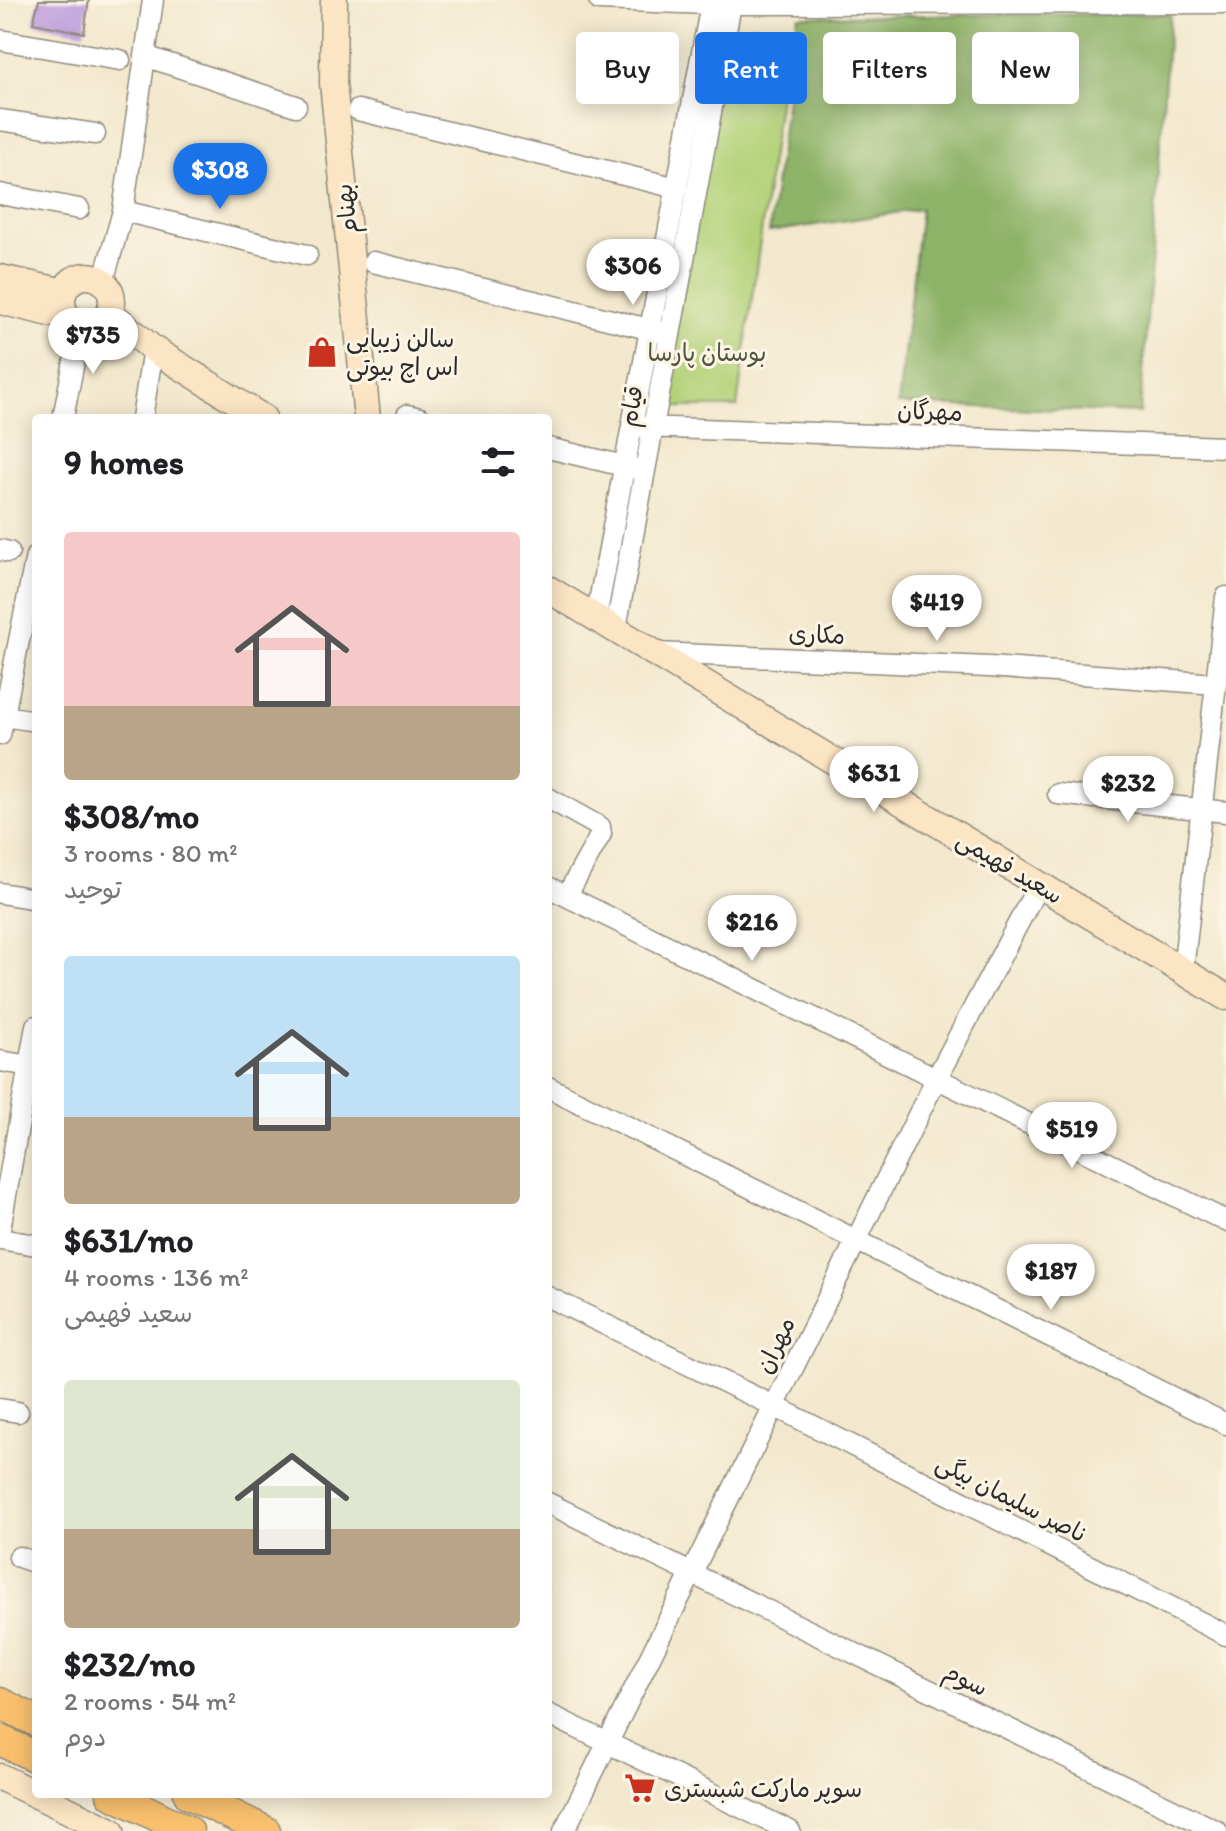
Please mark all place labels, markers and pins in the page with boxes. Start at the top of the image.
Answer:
pin: $308 [173,143,267,211]
pin: $306 [586,239,680,307]
pin: $735 [46,308,140,376]
place label: سالن زیبایی اس اچ بیوتی [346,324,459,383]
shop icon: سالن زیبایی اس اچ بیوتی [305,335,339,369]
pin: $419 [890,575,984,643]
pin: $631 [827,746,921,814]
pin: $232 [1081,756,1175,824]
pin: $216 [705,895,799,963]
pin: $519 [1025,1102,1119,1170]
pin: $187 [1004,1244,1098,1312]
supermarket icon: سوپر مارکت شبستری [623,1771,657,1805]
place label: سوپر مارکت شبستری [664,1774,862,1804]

